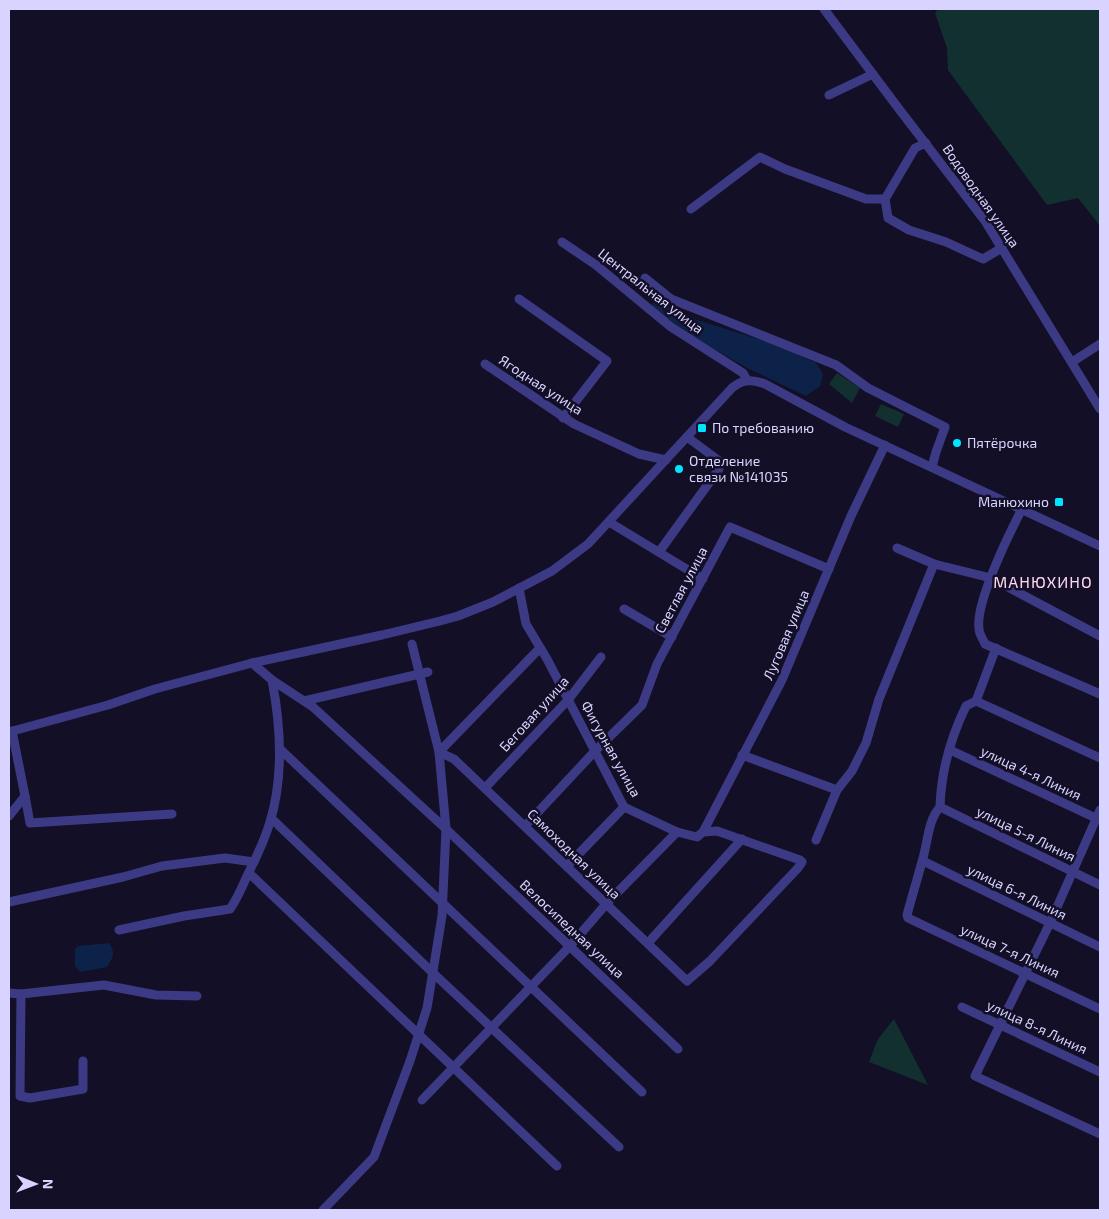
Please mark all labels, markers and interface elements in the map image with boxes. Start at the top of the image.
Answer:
street label: Водоводная улица [939,141,1023,251]
street label: Центральная улица [595,244,707,337]
street label: Ягодная улица [496,351,586,418]
place label: По требованию [712,419,814,436]
marker: По требованию [696,422,708,434]
place label: Пятёрочка [967,434,1037,451]
marker: Пятёрочка [951,437,963,449]
place label: Отделение связи №141035 [689,452,788,485]
marker: Отделение связи №141035 [673,463,685,475]
place label: Манюхино [978,493,1049,510]
marker: Манюхино [1053,496,1065,508]
street label: Светлая улица [651,544,710,636]
district label: МАНЮХИНО [993,572,1093,591]
street label: Луговая улица [759,587,812,682]
street label: Беговая улица [495,672,572,755]
street label: Фигурная улица [578,698,645,800]
street label: улица 4-я Линия [978,742,1084,803]
street label: улица 5-я Линия [974,802,1079,865]
street label: Самоходная улица [524,805,624,902]
street label: улица 6-я Линия [965,860,1070,923]
street label: Велосипедная улица [517,876,628,981]
street label: улица 7-я Линия [958,920,1062,981]
street label: улица 8-я Линия [984,996,1090,1057]
north arrow [10,1159,60,1209]
text: N [40,1179,57,1189]

